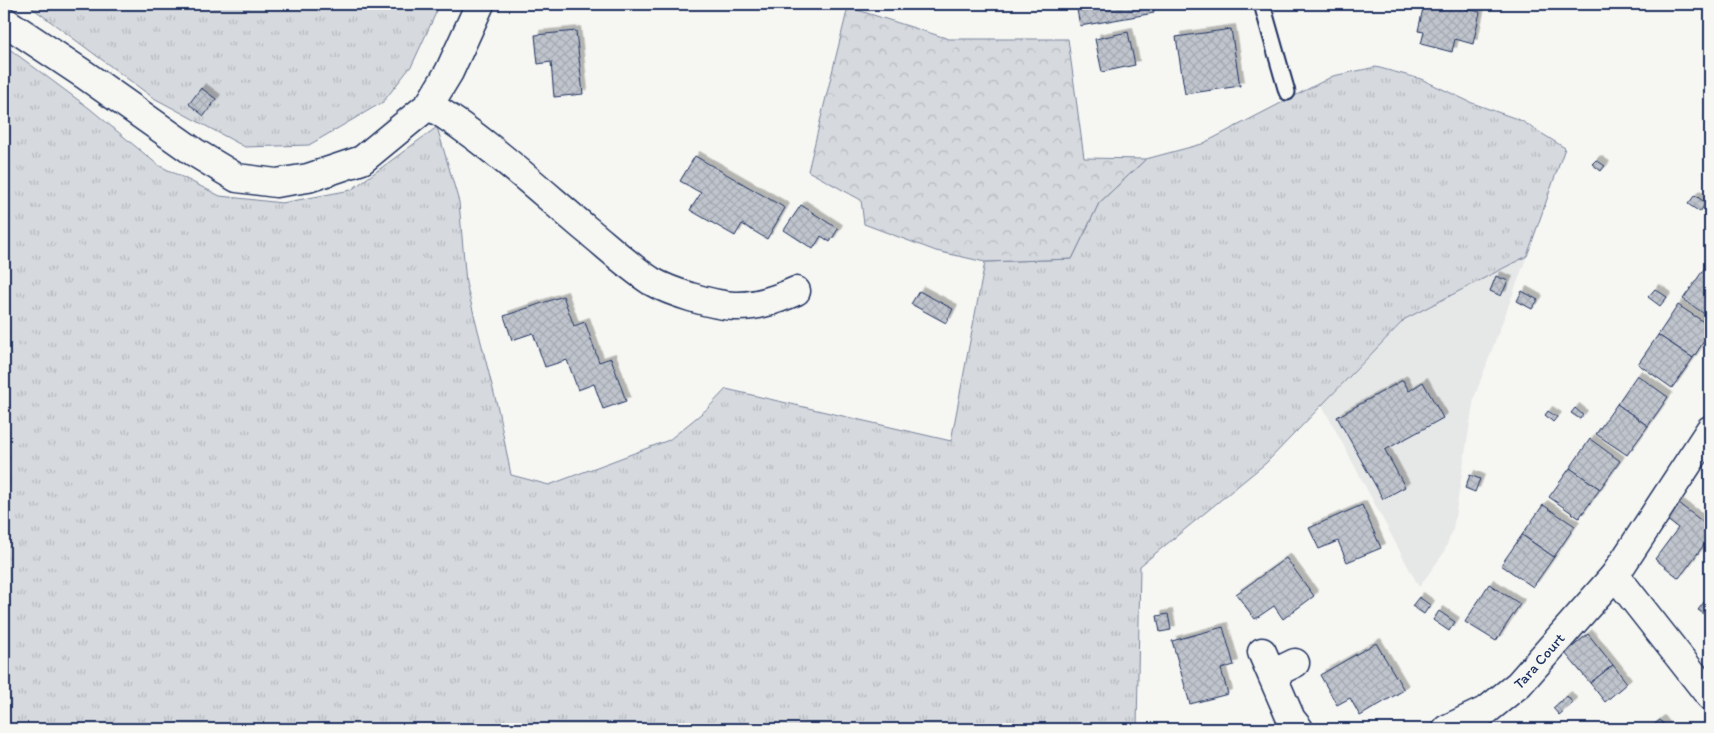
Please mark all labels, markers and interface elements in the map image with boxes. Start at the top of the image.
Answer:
street label: Tara Court [1510,629,1569,693]

